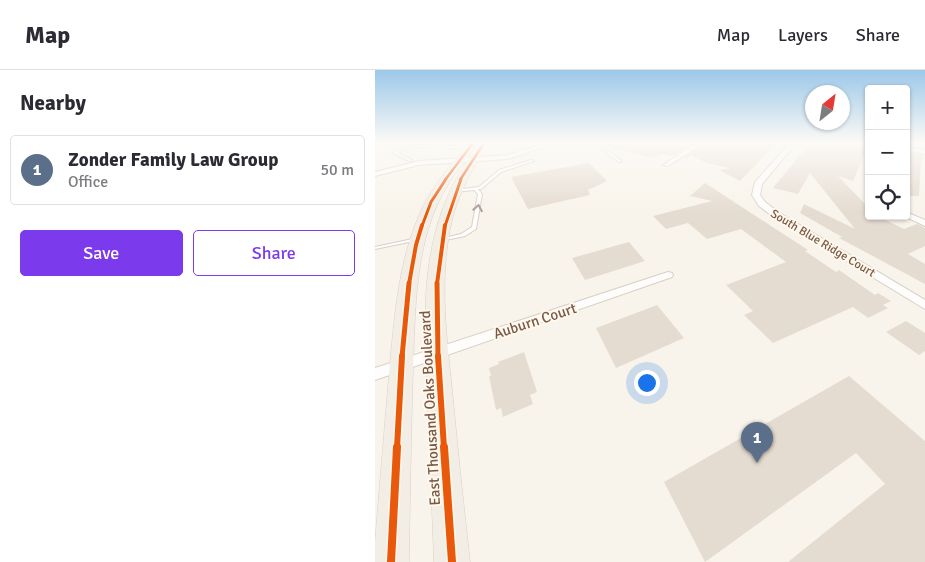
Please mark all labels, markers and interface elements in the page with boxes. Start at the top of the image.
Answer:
text: Map [25,20,70,50]
text: Map [717,24,750,46]
text: Layers [778,24,828,46]
text: Share [856,24,900,46]
north arrow [805,85,850,130]
map controls [865,85,910,220]
button: + [865,85,910,130]
text: Nearby [20,90,86,116]
button: − [865,130,910,175]
text: Zonder Family Law Group [68,148,278,172]
text: 1 [33,160,41,180]
text: 50 m [320,160,354,180]
text: Office [68,172,108,192]
button: locate [865,175,910,220]
one-way arrow [472,204,482,212]
street label: South Blue Ridge Court [768,206,878,281]
button: Save [20,230,183,276]
button: Share [193,230,355,276]
street label: Auburn Court [491,299,579,343]
street label: East Thousand Oaks Boulevard [416,310,444,506]
your location [634,370,660,396]
pin: 1 [741,422,773,463]

